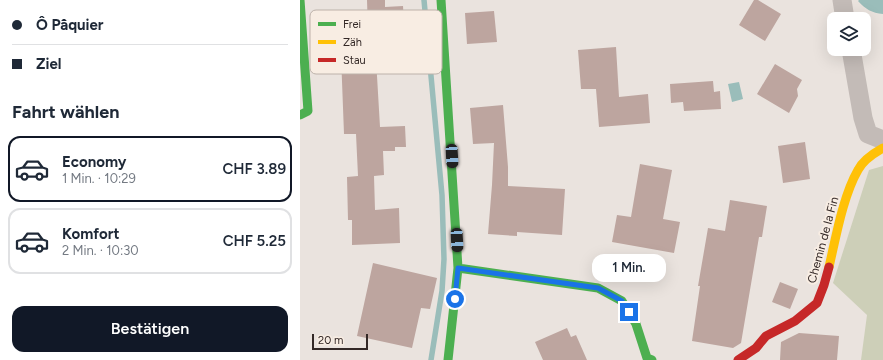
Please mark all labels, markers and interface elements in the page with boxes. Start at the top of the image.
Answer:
legend [310,10,442,74]
map controls [827,12,871,56]
button: layers [827,12,871,56]
text: Ô Pâquier [36,16,104,34]
text: Frei [343,18,361,31]
text: Zäh [343,36,362,49]
text: Stau [343,54,366,67]
text: Ziel [36,55,61,73]
text: Fahrt wählen [12,101,119,123]
car [445,144,459,168]
icon: car [14,151,50,187]
text: Economy [62,153,127,171]
text: CHF 3.89 [222,160,286,178]
text: 1 Min. · 10:29 [62,171,136,186]
street label: Chemin de la Fin [805,195,841,285]
icon: car [14,223,50,259]
text: Komfort [62,225,119,243]
car [450,228,464,252]
text: CHF 5.25 [223,232,286,250]
text: 2 Min. · 10:30 [62,243,139,258]
callout: 1 Min. [592,254,666,282]
text: 1 Min. [612,260,646,275]
route start [446,290,464,308]
route end [620,303,638,321]
button: Bestätigen [12,306,288,352]
scale bar [312,332,368,351]
text: 20 m [318,334,343,347]

